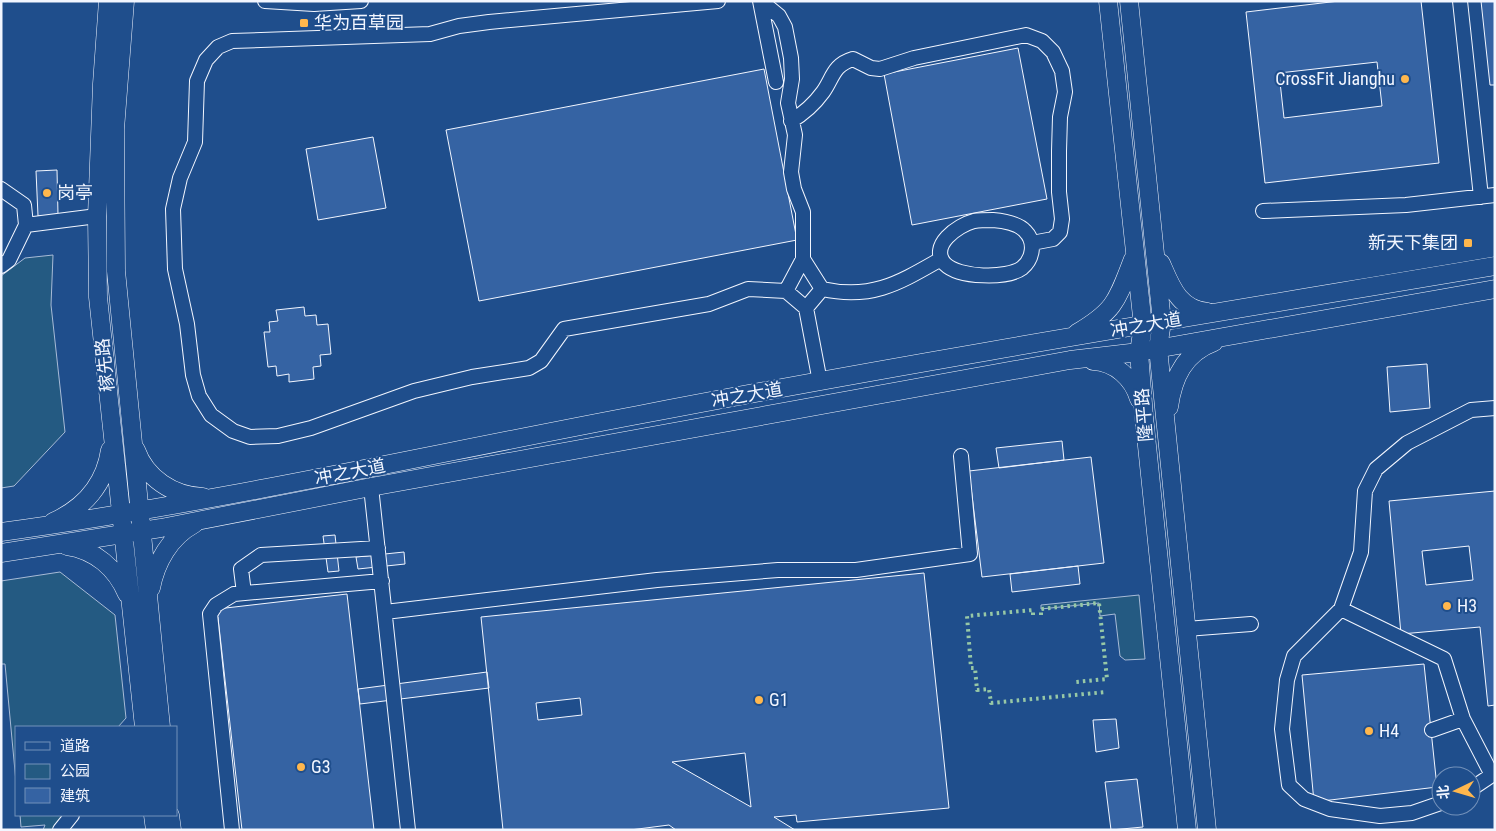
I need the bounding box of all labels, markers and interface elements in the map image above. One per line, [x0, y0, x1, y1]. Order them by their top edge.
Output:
place label: 华为百草园 [314, 12, 404, 33]
marker: 华为百草园 [298, 17, 310, 29]
place label: CrossFit Jianghu [1275, 68, 1395, 89]
marker: CrossFit Jianghu [1399, 73, 1411, 85]
place label: 岗亭 [57, 182, 93, 203]
marker: 岗亭 [41, 187, 53, 199]
place label: 新天下集团 [1368, 232, 1458, 253]
marker: 新天下集团 [1462, 237, 1474, 249]
street label: 冲之大道 [1109, 308, 1183, 341]
street label: 稼先路 [91, 337, 118, 393]
street label: 冲之大道 [710, 378, 784, 411]
street label: 隆平路 [1131, 387, 1156, 443]
street label: 冲之大道 [313, 454, 387, 489]
place label: H3 [1457, 595, 1477, 616]
marker: H3 [1441, 600, 1453, 612]
place label: G1 [769, 689, 789, 710]
marker: G1 [753, 694, 765, 706]
place label: H4 [1379, 720, 1399, 741]
marker: H4 [1363, 725, 1375, 737]
legend [15, 726, 178, 816]
text: 道路 [60, 737, 90, 755]
place label: G3 [311, 756, 331, 777]
marker: G3 [295, 761, 307, 773]
text: 公园 [60, 762, 90, 780]
north arrow [1431, 766, 1481, 816]
text: 北 [1434, 784, 1452, 800]
text: 建筑 [60, 787, 90, 805]

